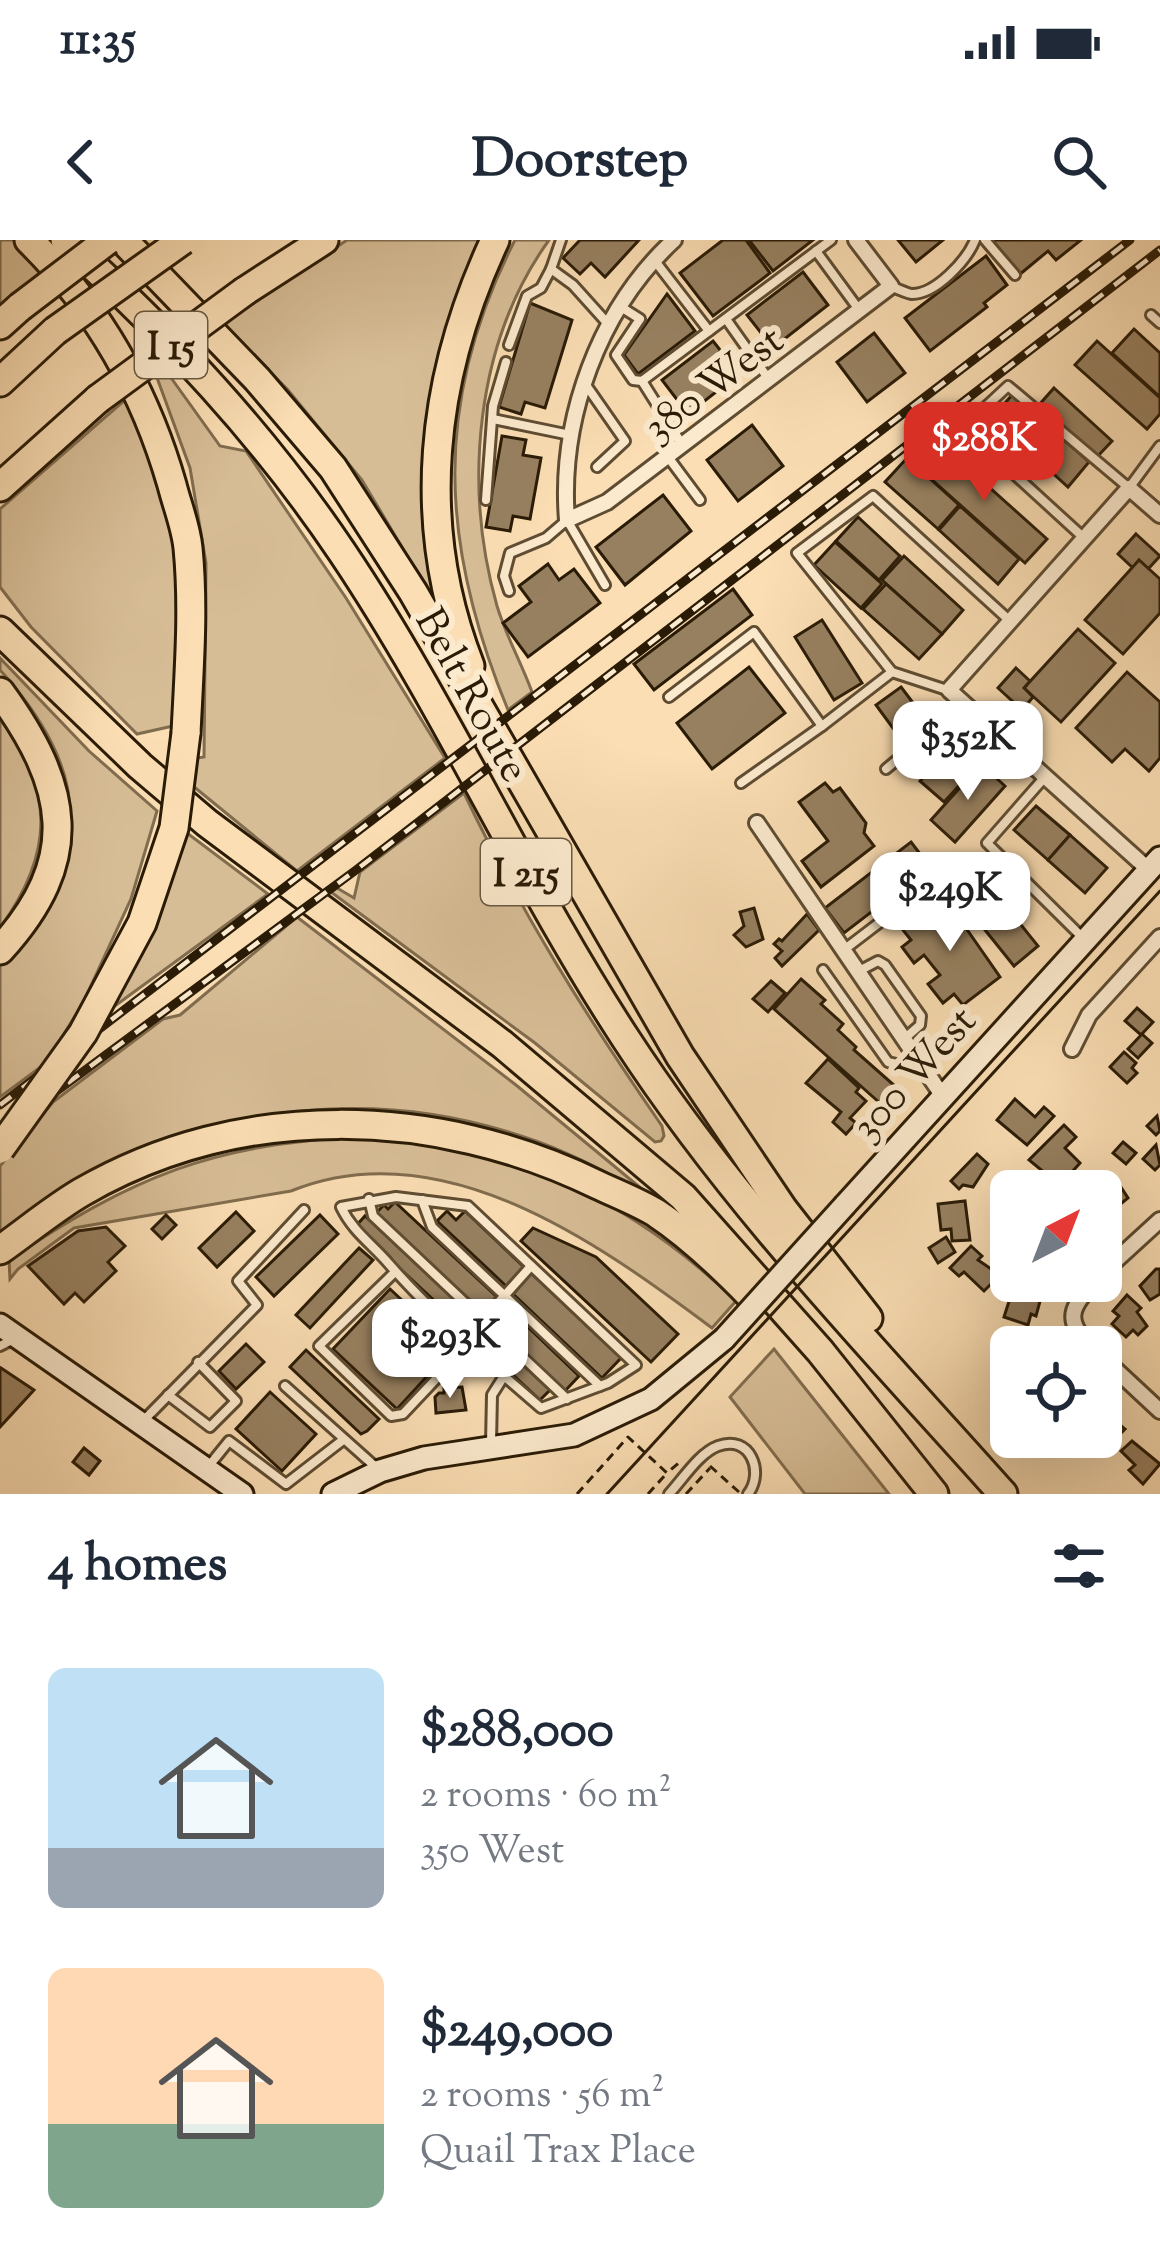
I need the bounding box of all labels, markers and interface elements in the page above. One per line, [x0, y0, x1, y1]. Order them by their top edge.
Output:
text: 11:35 [60, 10, 136, 75]
text: Doorstep [472, 123, 688, 201]
icon: back [48, 129, 114, 195]
icon: search [1046, 129, 1112, 195]
road number: I 15 [135, 312, 207, 378]
street label: 380 West [632, 313, 798, 459]
pin: $288K [900, 402, 1068, 504]
text: $288K [931, 413, 1037, 469]
street label: Belt Route [397, 599, 542, 794]
pin: $352K [884, 701, 1052, 803]
text: $352K [920, 712, 1016, 768]
road number: I 215 [481, 839, 571, 905]
pin: $249K [866, 852, 1034, 954]
text: $249K [897, 863, 1003, 919]
street label: 300 West [839, 995, 993, 1156]
north arrow [990, 1170, 1122, 1302]
map controls [990, 1170, 1122, 1458]
pin: $293K [366, 1299, 534, 1401]
text: $293K [399, 1310, 501, 1366]
button: locate [990, 1326, 1122, 1458]
text: 4 homes [48, 1530, 227, 1603]
icon: filters [1046, 1533, 1112, 1599]
text: $288,000 [420, 1696, 614, 1769]
icon: home [144, 1716, 288, 1860]
text: 2 rooms · 60 m² [420, 1769, 672, 1825]
text: 350 West [420, 1825, 564, 1881]
text: $249,000 [420, 1996, 613, 2069]
icon: home [144, 2016, 288, 2160]
text: 2 rooms · 56 m² [420, 2069, 664, 2125]
text: Quail Trax Place [420, 2125, 696, 2181]

